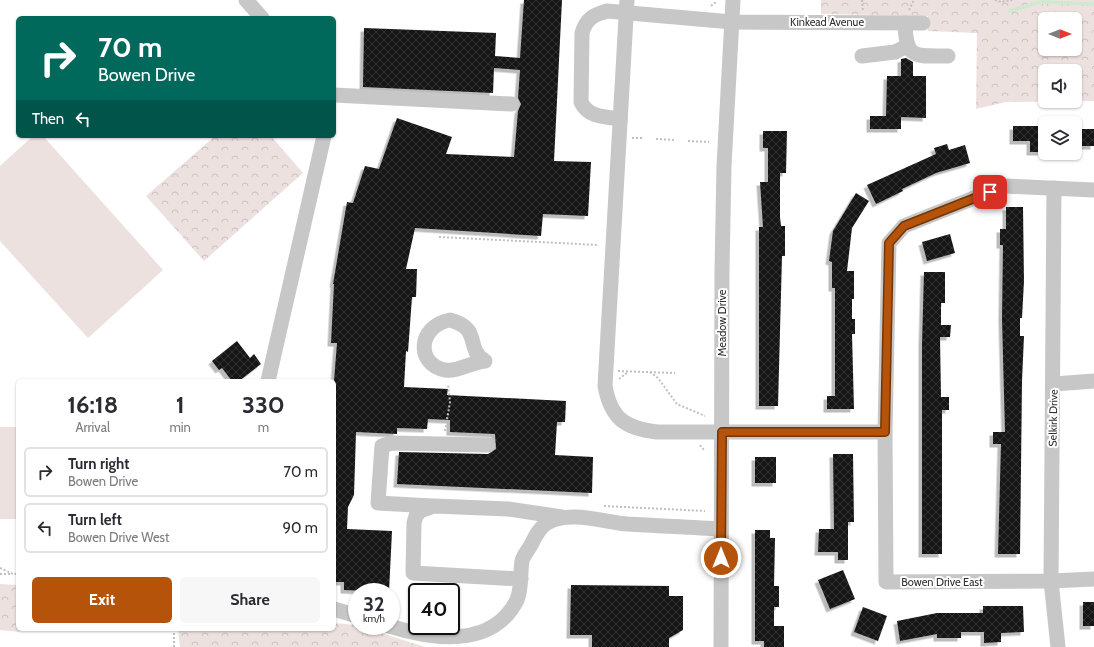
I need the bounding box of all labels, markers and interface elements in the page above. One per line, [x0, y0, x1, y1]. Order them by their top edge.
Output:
north arrow [1038, 12, 1082, 56]
map controls [1038, 12, 1082, 160]
street label: Kinkead Avenue [790, 15, 864, 29]
text: 70 m [98, 30, 162, 64]
icon: right [32, 32, 84, 84]
text: Bowen Drive [98, 64, 195, 86]
button: sound [1038, 64, 1082, 108]
icon: left [72, 108, 94, 130]
text: Then [32, 110, 64, 128]
button: layers [1038, 116, 1082, 160]
pin [973, 175, 1007, 209]
icon: arrive [979, 181, 1001, 203]
street label: Meadow Drive [715, 289, 729, 356]
street label: Selkirk Drive [1045, 389, 1061, 447]
text: 16:18 [67, 390, 118, 419]
text: 1 [176, 390, 185, 419]
text: 330 [242, 390, 285, 419]
text: Arrival [75, 419, 110, 435]
text: min [169, 419, 191, 435]
text: m [258, 419, 269, 435]
text: Turn right [68, 455, 129, 473]
icon: right [34, 461, 56, 483]
text: 70 m [284, 463, 318, 481]
text: Bowen Drive [68, 473, 138, 489]
text: Turn left [68, 511, 122, 529]
icon: left [34, 517, 56, 539]
text: 90 m [282, 519, 318, 537]
text: Bowen Drive West [68, 529, 169, 545]
position arrow [700, 537, 742, 579]
street label: Bowen Drive East [901, 575, 983, 589]
button: Exit [32, 577, 172, 623]
button: Share [180, 577, 320, 623]
speed limit sign: 40 [408, 583, 460, 635]
text: 32 [363, 592, 385, 616]
text: km/h [363, 612, 385, 625]

